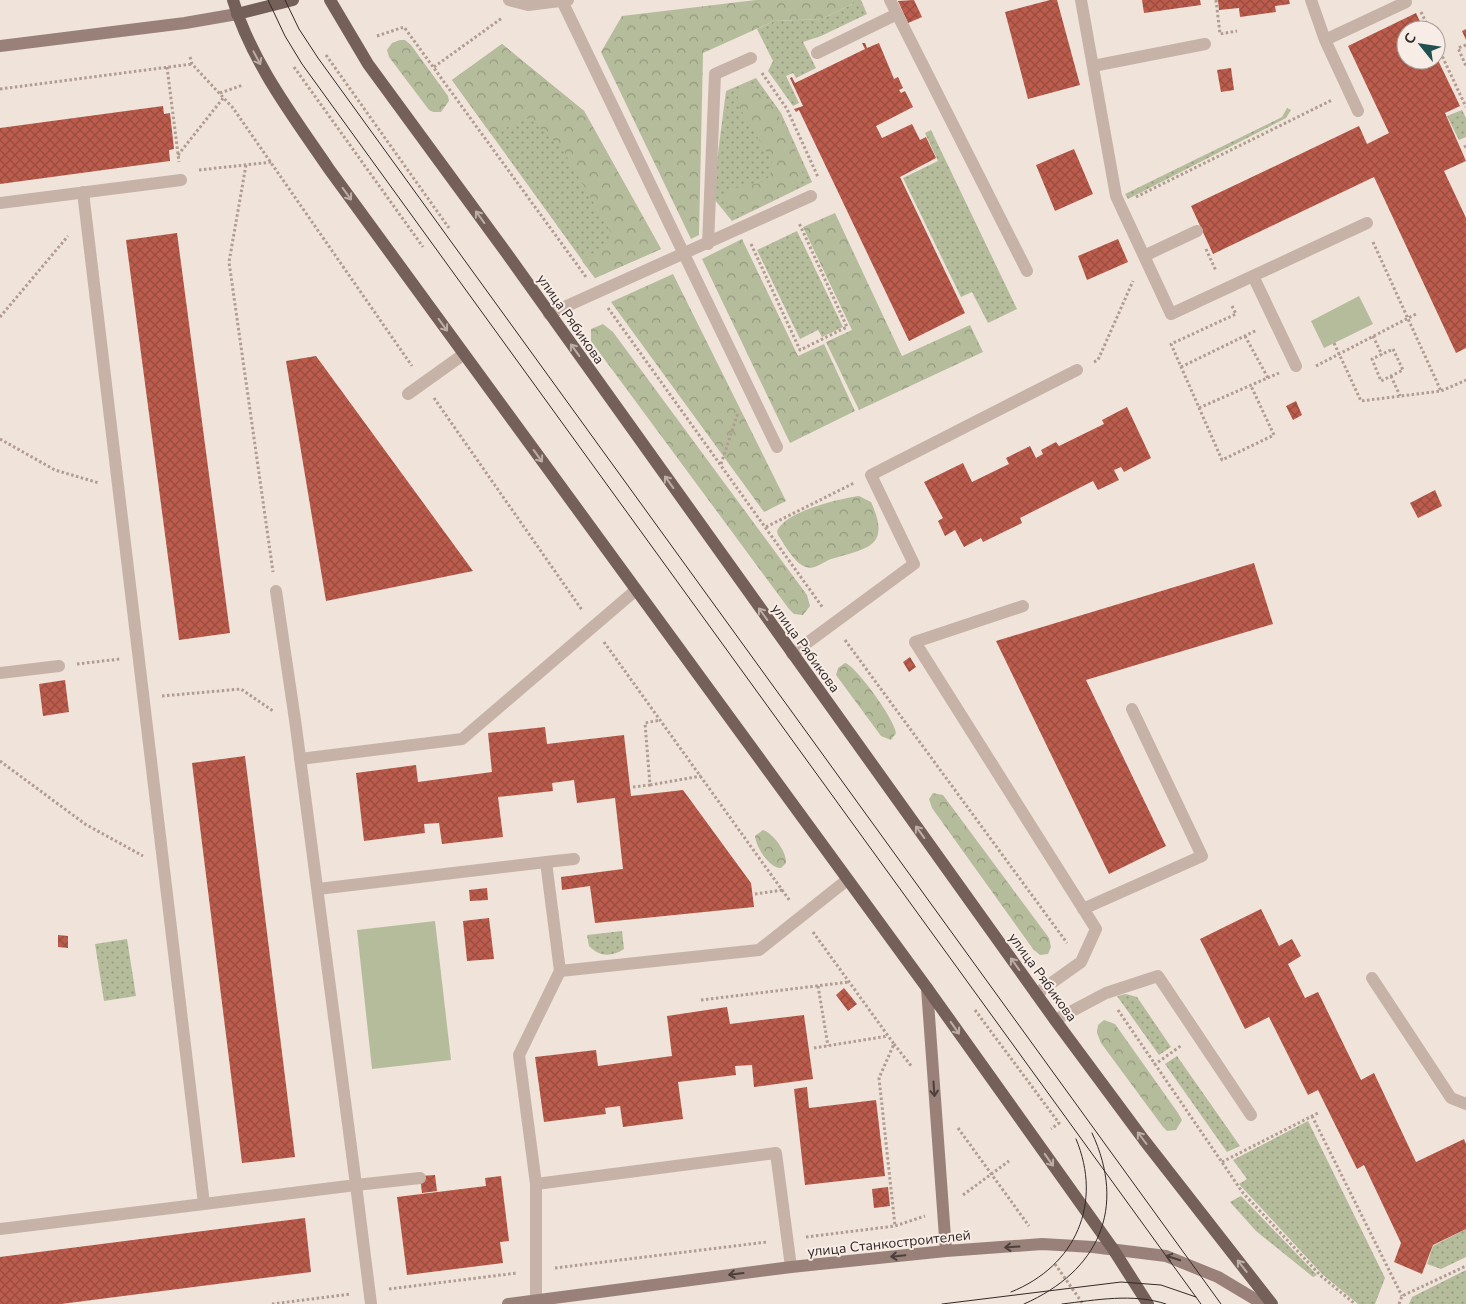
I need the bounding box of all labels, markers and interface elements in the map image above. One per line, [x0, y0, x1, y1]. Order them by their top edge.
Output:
north arrow [1396, 20, 1446, 70]
text: С [1400, 29, 1421, 48]
one-way arrow [253, 50, 262, 65]
one-way arrow [342, 187, 352, 201]
one-way arrow [475, 210, 485, 224]
street label: улица Рябикова [533, 271, 609, 368]
one-way arrow [437, 318, 448, 331]
one-way arrow [569, 344, 580, 357]
one-way arrow [533, 449, 544, 462]
one-way arrow [664, 475, 674, 489]
street label: улица Рябикова [767, 600, 844, 697]
one-way arrow [758, 608, 769, 621]
one-way arrow [915, 825, 925, 839]
street label: улица Рябикова [1004, 929, 1081, 1026]
one-way arrow [1010, 957, 1020, 971]
one-way arrow [950, 1020, 960, 1034]
one-way arrow [929, 1081, 939, 1097]
one-way arrow [1137, 1132, 1148, 1145]
one-way arrow [1044, 1153, 1054, 1167]
street label: улица Станкостроителей [806, 1225, 972, 1262]
one-way arrow [1004, 1242, 1020, 1251]
one-way arrow [890, 1251, 906, 1261]
one-way arrow [1166, 1253, 1182, 1263]
one-way arrow [1237, 1260, 1248, 1273]
one-way arrow [728, 1269, 744, 1279]

